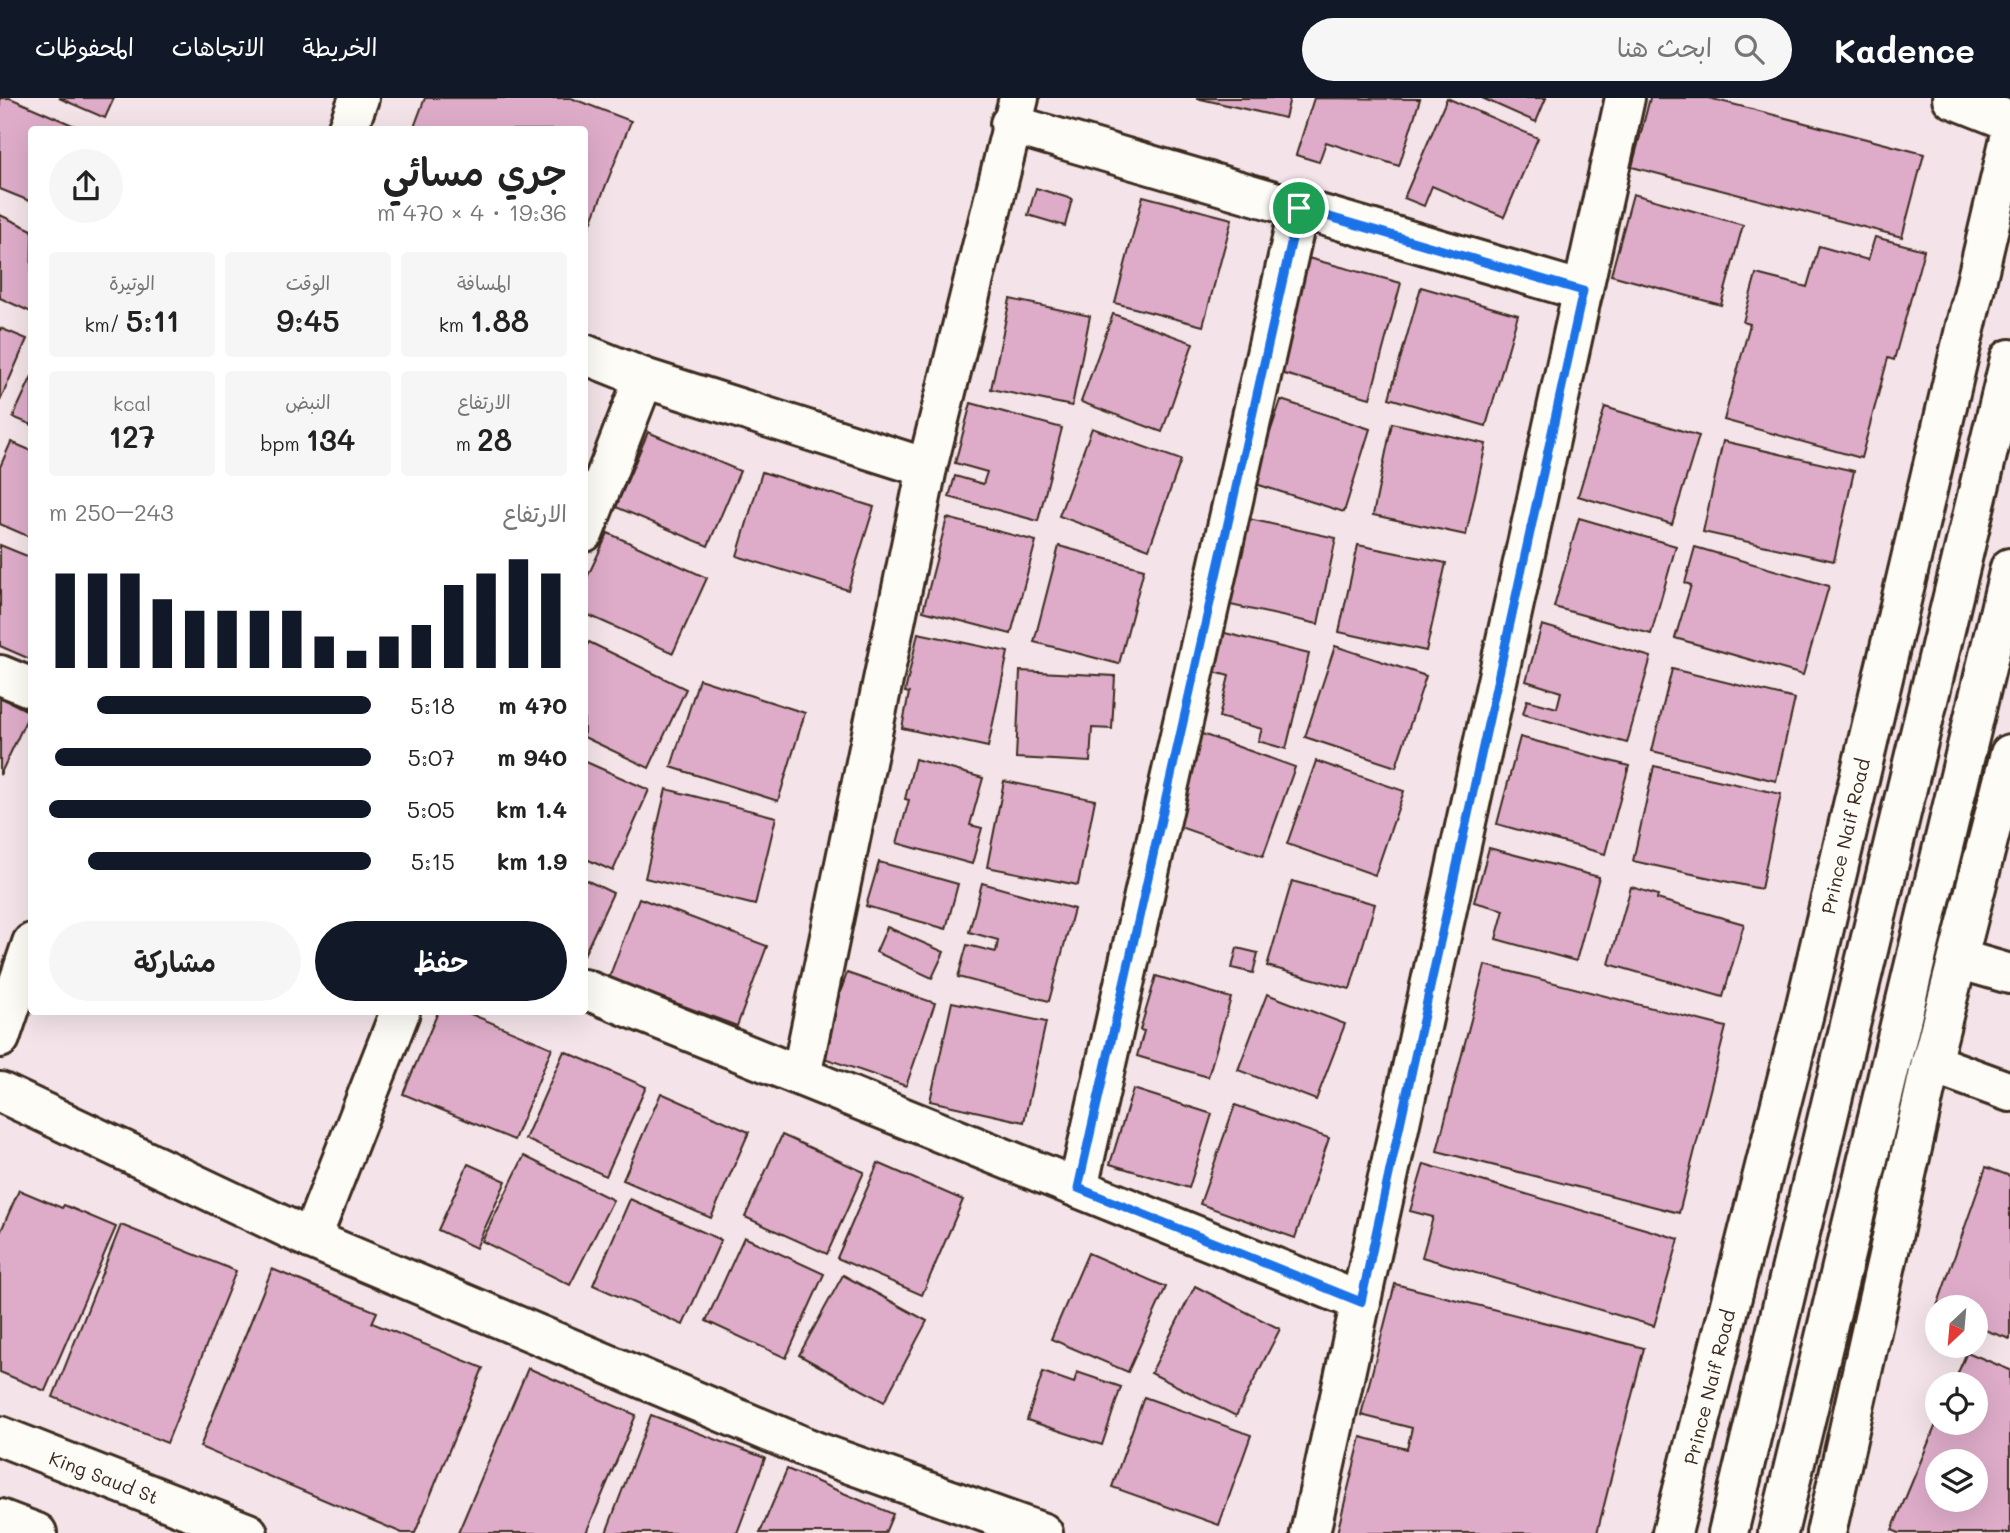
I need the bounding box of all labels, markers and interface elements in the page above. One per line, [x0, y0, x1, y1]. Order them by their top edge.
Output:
search box [1302, 18, 1792, 81]
text: Kadence [1834, 28, 1975, 71]
text: ابحث هنا [1617, 30, 1712, 64]
icon: search [1730, 30, 1768, 68]
text: المحفوظات [35, 31, 134, 62]
text: الاتجاهات [172, 31, 265, 62]
text: الخريطة [303, 31, 377, 62]
text: جري مسائي [383, 146, 567, 196]
button: share [49, 149, 123, 223]
pin [1269, 178, 1329, 238]
icon: arrive [1280, 189, 1318, 227]
text: 19:36 · 4 × 470 m [377, 197, 567, 227]
text: الوتيرة [109, 270, 155, 295]
text: الوقت [286, 270, 330, 295]
text: المسافة [457, 270, 511, 295]
text: 5:11 [126, 300, 179, 340]
text: 9:45 [276, 300, 340, 340]
text: 1.88 [470, 300, 529, 340]
text: /km [85, 312, 126, 337]
text: km [439, 312, 470, 337]
text: النبض [285, 389, 331, 414]
text: الارتفاع [457, 389, 511, 414]
text: kcal [113, 391, 151, 416]
text: 127 [109, 416, 155, 456]
text: 134 [306, 419, 355, 459]
text: 28 [477, 419, 512, 459]
text: bpm [261, 431, 306, 456]
text: m [456, 431, 477, 456]
text: 243–250 m [49, 497, 174, 527]
text: الارتفاع [503, 498, 567, 528]
text: 5:18 [410, 690, 455, 720]
text: 470 m [498, 690, 567, 720]
text: 5:07 [407, 742, 455, 772]
text: 940 m [497, 742, 567, 772]
street label: Prince Naif Road [1815, 756, 1875, 916]
text: 5:05 [407, 794, 455, 824]
text: 1.4 km [496, 794, 567, 824]
text: 5:15 [411, 846, 455, 876]
text: 1.9 km [497, 846, 567, 876]
button: مشاركة [49, 921, 301, 1001]
button: حفظ [315, 921, 567, 1001]
north arrow [1925, 1295, 1988, 1358]
map controls [1925, 1295, 1988, 1512]
street label: Prince Naif Road [1678, 1307, 1740, 1467]
button: locate [1925, 1372, 1988, 1435]
street label: King Saud St [46, 1445, 162, 1509]
button: layers [1925, 1449, 1988, 1512]

